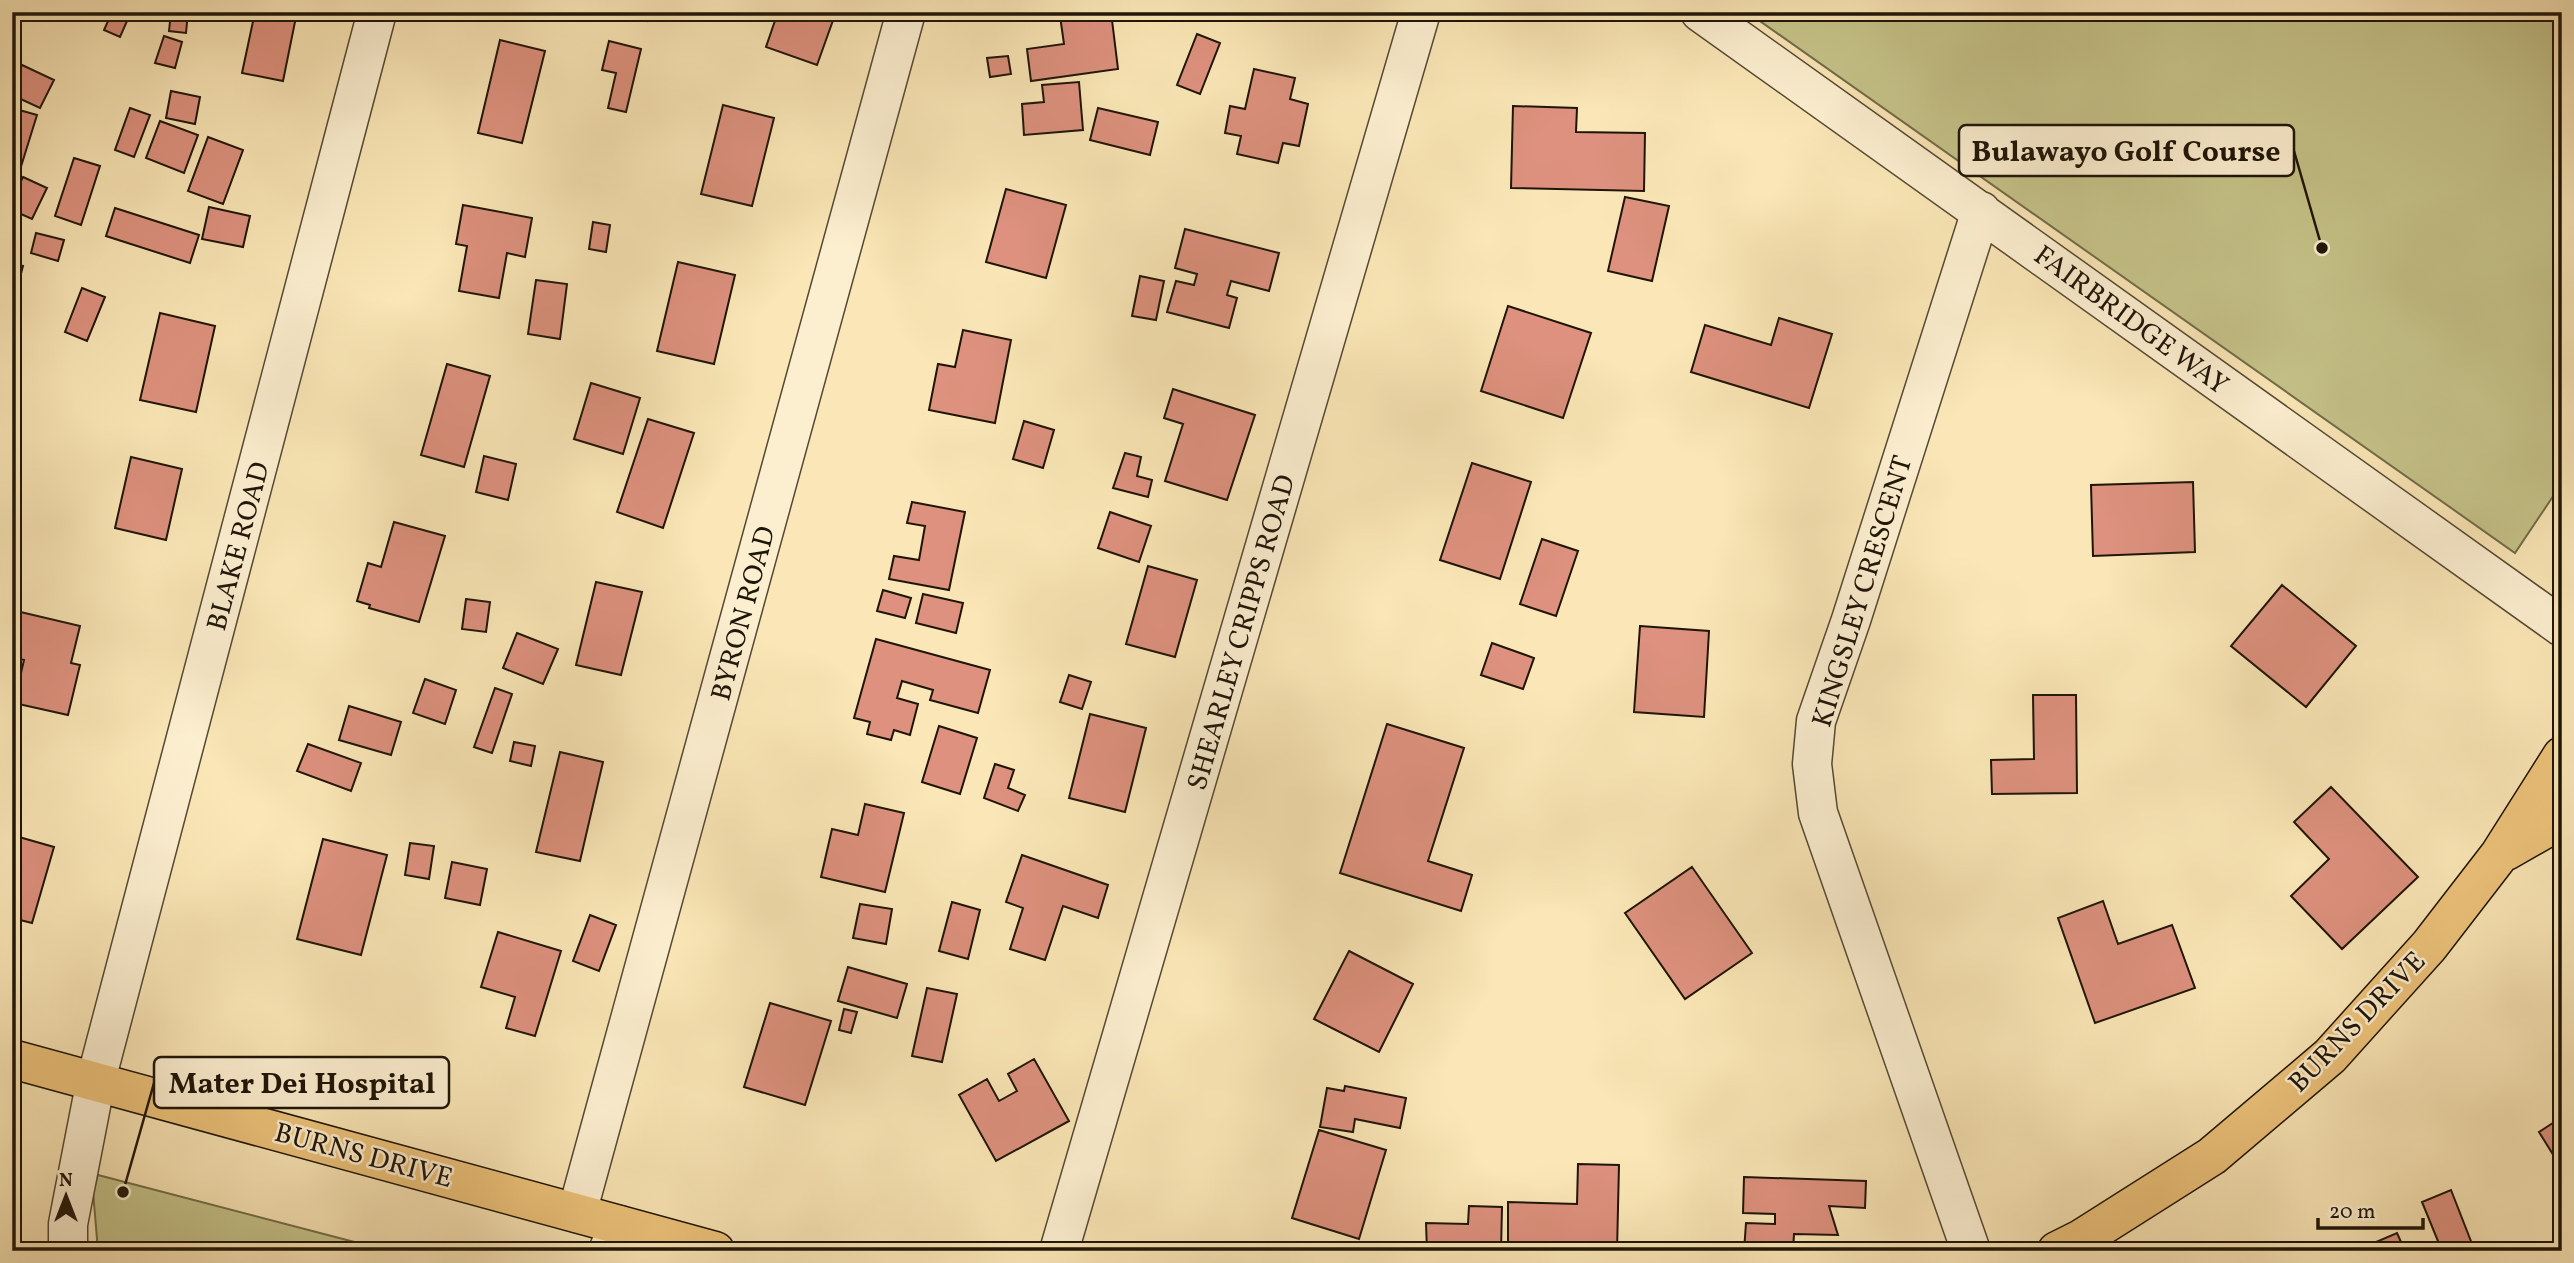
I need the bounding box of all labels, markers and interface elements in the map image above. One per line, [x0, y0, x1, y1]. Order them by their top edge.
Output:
callout: Bulawayo Golf Course [1959, 125, 2294, 176]
text: Bulawayo Golf Course [1971, 132, 2281, 174]
street label: FAIRBRIDGE WAY [2025, 237, 2236, 405]
street label: KINGSLEY CRESCENT [1804, 451, 1923, 732]
street label: BLAKE ROAD [198, 458, 281, 635]
street label: SHEARLEY CRIPPS ROAD [1179, 470, 1306, 795]
street label: BYRON ROAD [702, 522, 786, 705]
street label: BURNS DRIVE [2280, 943, 2435, 1102]
callout: Mater Dei Hospital [154, 1057, 449, 1108]
text: Mater Dei Hospital [169, 1064, 435, 1106]
street label: BURNS DRIVE [270, 1114, 457, 1199]
north arrow [32, 1162, 102, 1232]
text: N [59, 1168, 73, 1194]
scale bar [2318, 1186, 2424, 1230]
text: 20 m [2329, 1198, 2375, 1227]

